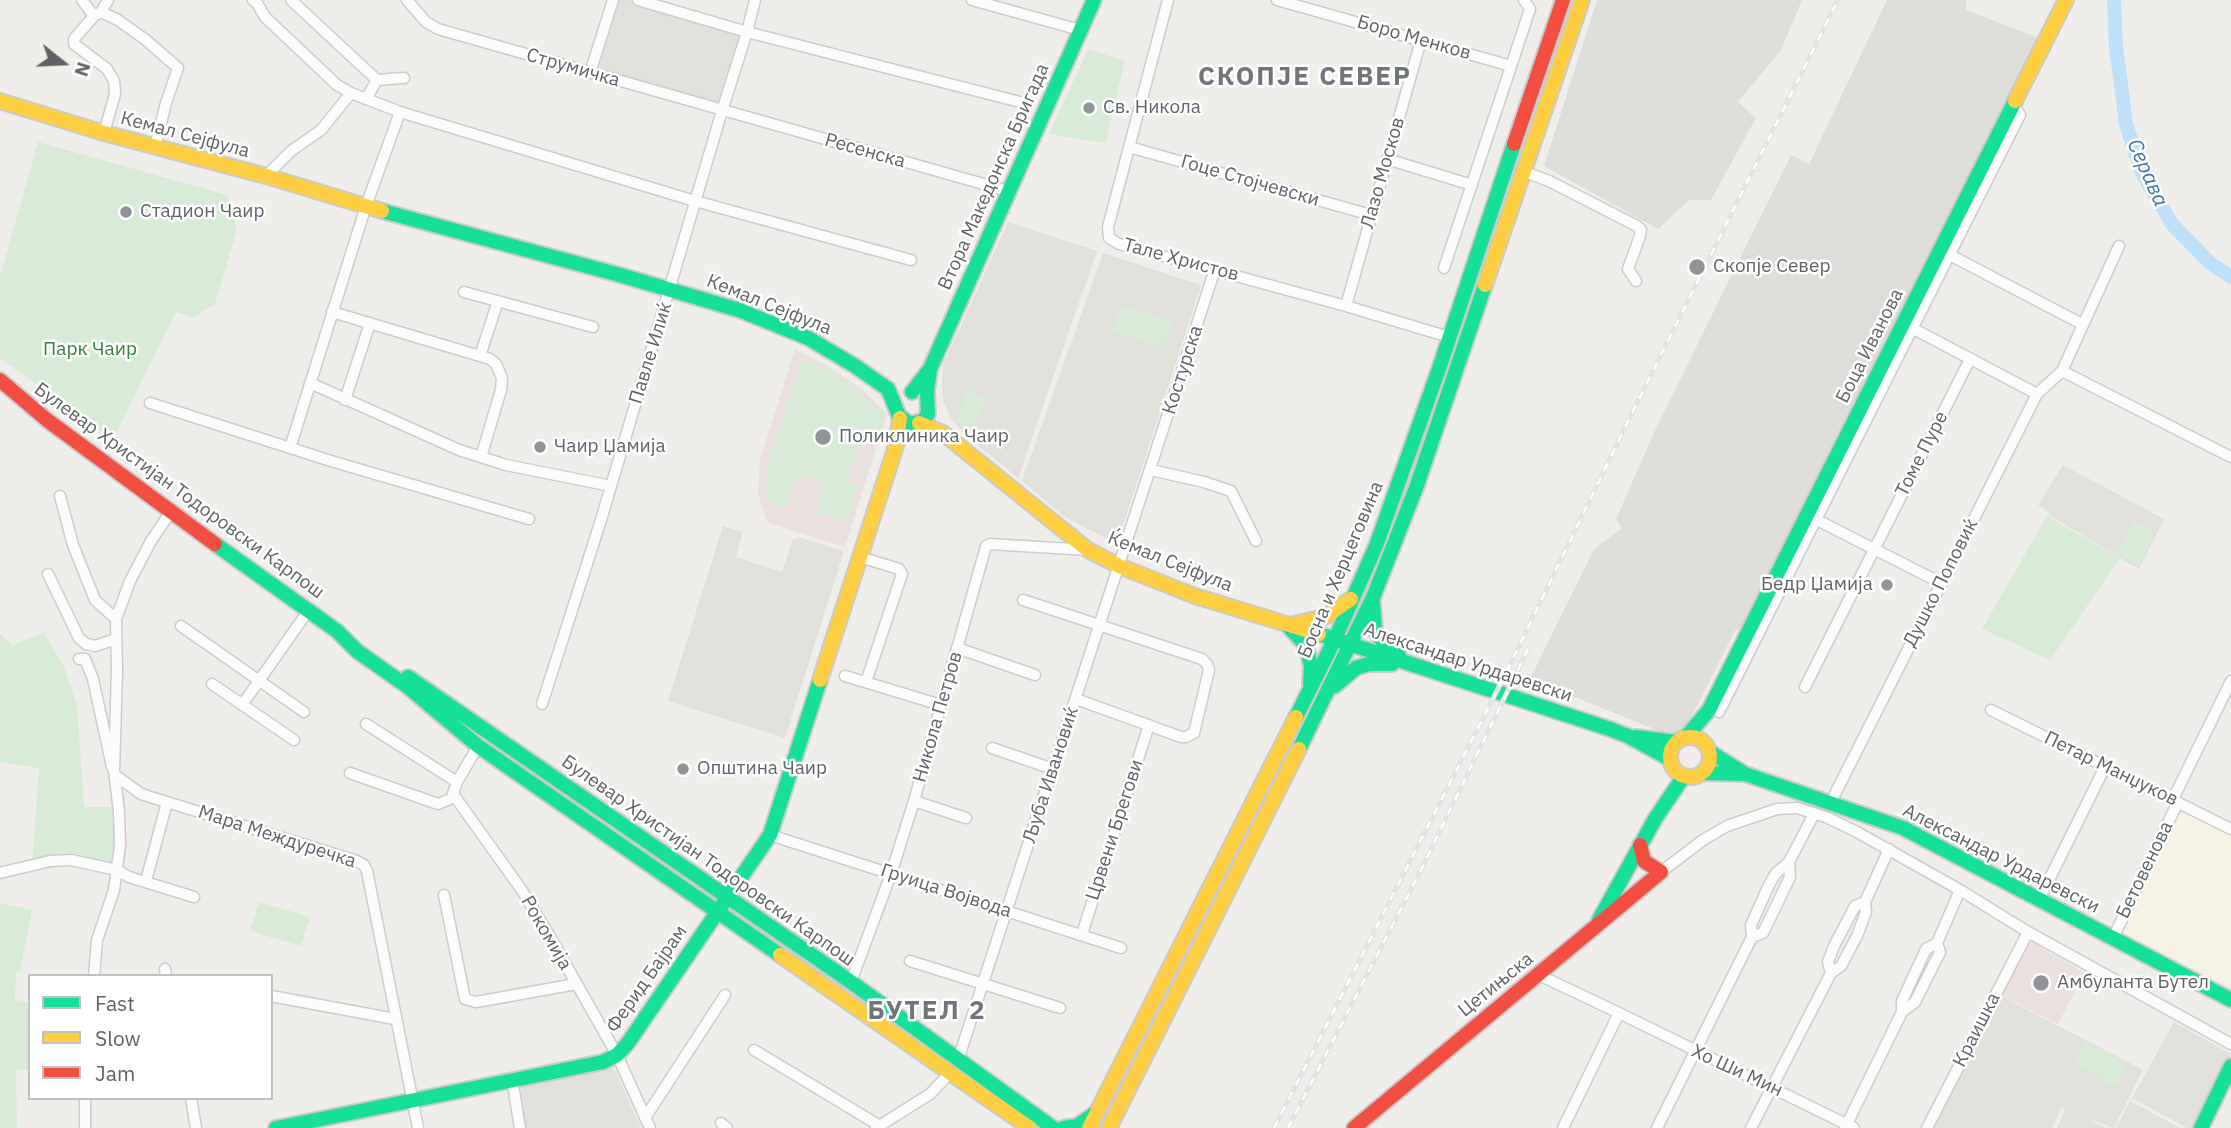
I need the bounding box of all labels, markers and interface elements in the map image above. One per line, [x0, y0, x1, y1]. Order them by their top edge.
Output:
street label: Боро Менков [1354, 11, 1474, 65]
north arrow [28, 28, 98, 98]
street label: Струмичка [524, 44, 622, 92]
text: N [69, 59, 97, 80]
street label: Втора Македонска Бригада [934, 60, 1054, 294]
district label: СКОПЈЕ СЕВЕР [1199, 61, 1411, 93]
place label: Св. Никола [1103, 97, 1201, 119]
marker: Св. Никола [1081, 100, 1097, 116]
street label: Кемал Сејфула [118, 107, 252, 163]
street label: Лазо Москов [1356, 115, 1410, 231]
street label: Ресенска [822, 129, 908, 173]
water label: Серава [2121, 135, 2173, 211]
street label: Гоце Стојчевски [1178, 150, 1322, 212]
place label: Стадион Чаир [140, 201, 265, 223]
marker: Стадион Чаир [118, 204, 134, 220]
street label: Тале Христов [1121, 234, 1241, 286]
place label: Скопје Север [1713, 256, 1830, 278]
marker: Скопје Север [1687, 257, 1707, 277]
street label: Кемал Сејфула [703, 270, 835, 340]
street label: Боца Иванова [1831, 285, 1909, 407]
street label: Павле Илиќ [625, 299, 677, 407]
street label: Костурска [1158, 323, 1208, 417]
park label: Парк Чаир [43, 339, 137, 361]
street label: Булевар Христијан Тодоровски Карпош [29, 378, 329, 604]
street label: Томе Пуре [1891, 408, 1953, 500]
place label: Поликлиника Чаир [839, 426, 1009, 448]
marker: Поликлиника Чаир [813, 427, 833, 447]
place label: Чаир Џамија [554, 436, 666, 458]
marker: Чаир Џамија [532, 439, 548, 455]
street label: Босна и Херцеговина [1293, 478, 1389, 662]
street label: Душко Поповиќ [1899, 515, 1983, 651]
street label: Ќемал Сејфула [1104, 527, 1236, 597]
place label: Бедр Џамија [1761, 574, 1873, 596]
marker: Бедр Џамија [1879, 577, 1895, 593]
street label: Александар Урдаревски [1361, 618, 1575, 708]
street label: Никола Петров [908, 649, 968, 785]
street label: Љуба Ивановиќ [1018, 704, 1084, 846]
street label: Петар Манџуков [2040, 727, 2182, 811]
street label: Булевар Христијан Тодоровски Карпош [557, 750, 859, 972]
street label: Црвени Брегови [1082, 757, 1148, 903]
place label: Општина Чаир [697, 758, 827, 780]
marker: Општина Чаир [675, 761, 691, 777]
street label: Александар Урдаревски [1899, 799, 2103, 919]
street label: Мара Междуречка [195, 801, 359, 873]
street label: Бетовенова [2112, 818, 2178, 922]
street label: Груица Војвода [878, 859, 1014, 923]
street label: Рокомија [516, 892, 576, 974]
street label: Ферид Бајрам [602, 921, 692, 1037]
street label: Цетињска [1454, 948, 1538, 1022]
place label: Амбуланта Бутел [2057, 972, 2209, 994]
marker: Амбуланта Бутел [2031, 973, 2051, 993]
legend [28, 974, 273, 1100]
text: Fast [95, 989, 135, 1017]
street label: Краишка [1949, 989, 2005, 1071]
district label: БУТЕЛ 2 [868, 995, 986, 1027]
text: Slow [95, 1024, 141, 1052]
street label: Хо Ши Мин [1688, 1040, 1786, 1102]
text: Jam [95, 1059, 135, 1087]

